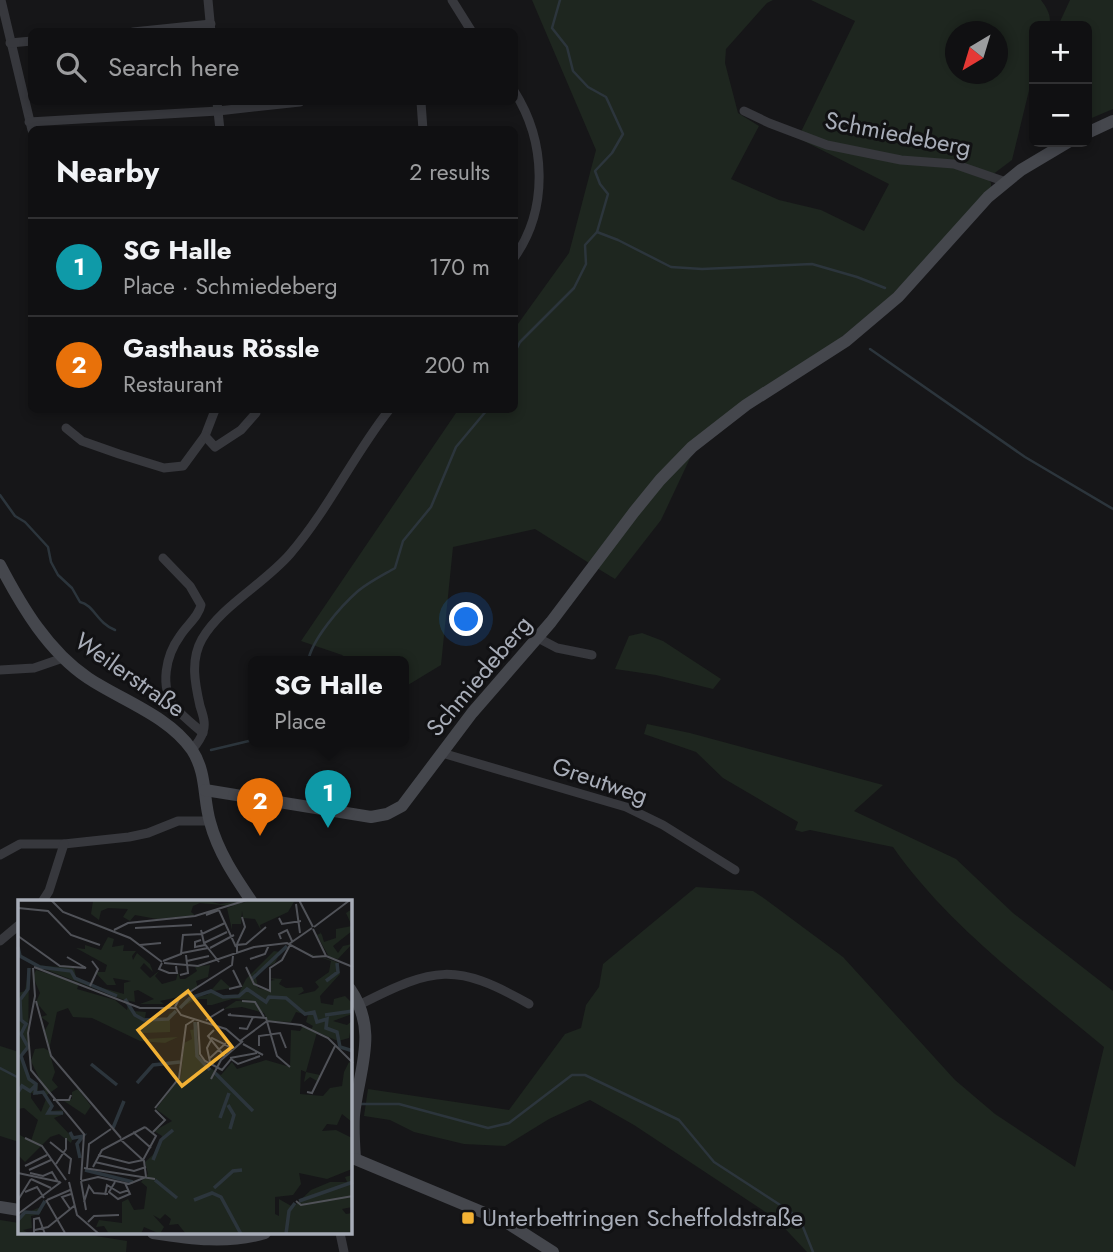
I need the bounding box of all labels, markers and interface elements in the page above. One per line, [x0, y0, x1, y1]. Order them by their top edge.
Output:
north arrow [945, 21, 1008, 84]
map controls [1029, 21, 1092, 147]
button: + [1029, 21, 1092, 84]
search box [28, 28, 518, 105]
icon: search [52, 48, 90, 86]
text: Search here [108, 48, 240, 86]
button: − [1029, 84, 1092, 147]
street label: Schmiedeberg [822, 102, 974, 165]
text: Nearby [56, 150, 159, 193]
text: 2 results [409, 155, 490, 189]
text: SG Halle [123, 231, 232, 269]
text: 1 [73, 250, 85, 284]
text: 170 m [429, 250, 490, 284]
text: Place · Schmiedeberg [123, 269, 338, 303]
text: Gasthaus Rössle [123, 329, 320, 367]
text: 2 [71, 348, 87, 382]
text: 200 m [424, 348, 490, 382]
text: Restaurant [123, 367, 222, 401]
your location [449, 602, 483, 636]
street label: Schmiedeberg [418, 608, 540, 744]
street label: Weilerstraße [68, 624, 193, 726]
popup [248, 656, 409, 747]
text: SG Halle [274, 666, 383, 704]
text: Place [274, 704, 326, 738]
street label: Greutweg [548, 748, 653, 813]
pin: 1 [305, 770, 351, 828]
pin: 2 [237, 778, 283, 836]
inset map [18, 900, 352, 1234]
place label: Unterbettringen Scheffoldstraße [482, 1200, 803, 1235]
marker: Unterbettringen Scheffoldstraße [460, 1210, 476, 1226]

